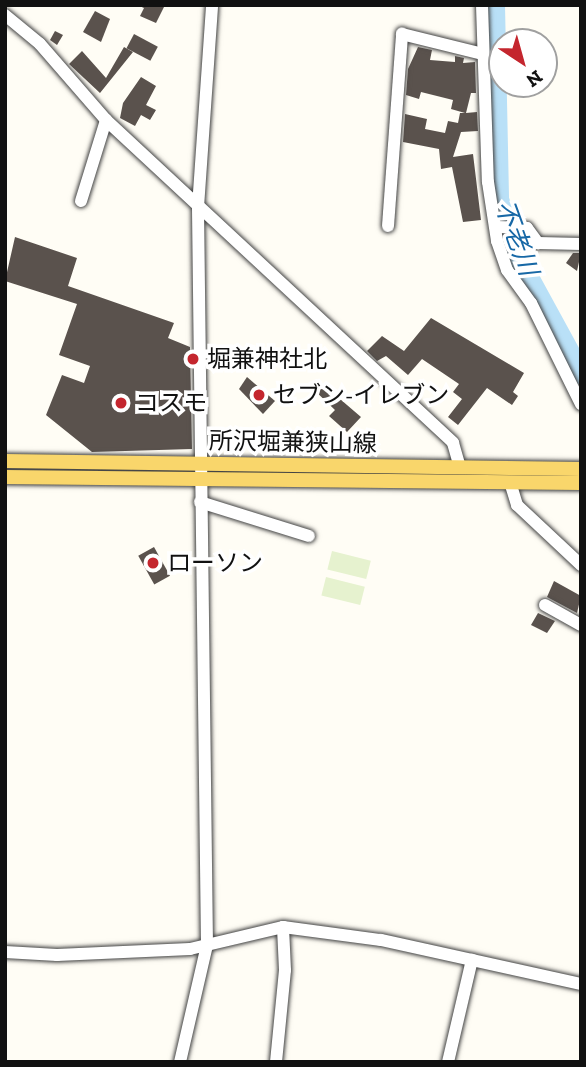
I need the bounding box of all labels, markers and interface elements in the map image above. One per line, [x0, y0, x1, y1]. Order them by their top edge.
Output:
north arrow [488, 28, 558, 98]
text: N [522, 65, 547, 92]
water label: 不老川 [488, 196, 544, 280]
place label: 堀兼神社北 [207, 345, 327, 373]
marker: 堀兼神社北 [185, 351, 201, 367]
place label: セブン-イレブン [273, 381, 449, 409]
marker: セブン-イレブン [251, 387, 267, 403]
place label: コスモ [135, 389, 207, 417]
marker: コスモ [113, 395, 129, 411]
street label: 所沢堀兼狭山線 [209, 426, 377, 458]
place label: ローソン [167, 549, 263, 577]
marker: ローソン [145, 555, 161, 571]

